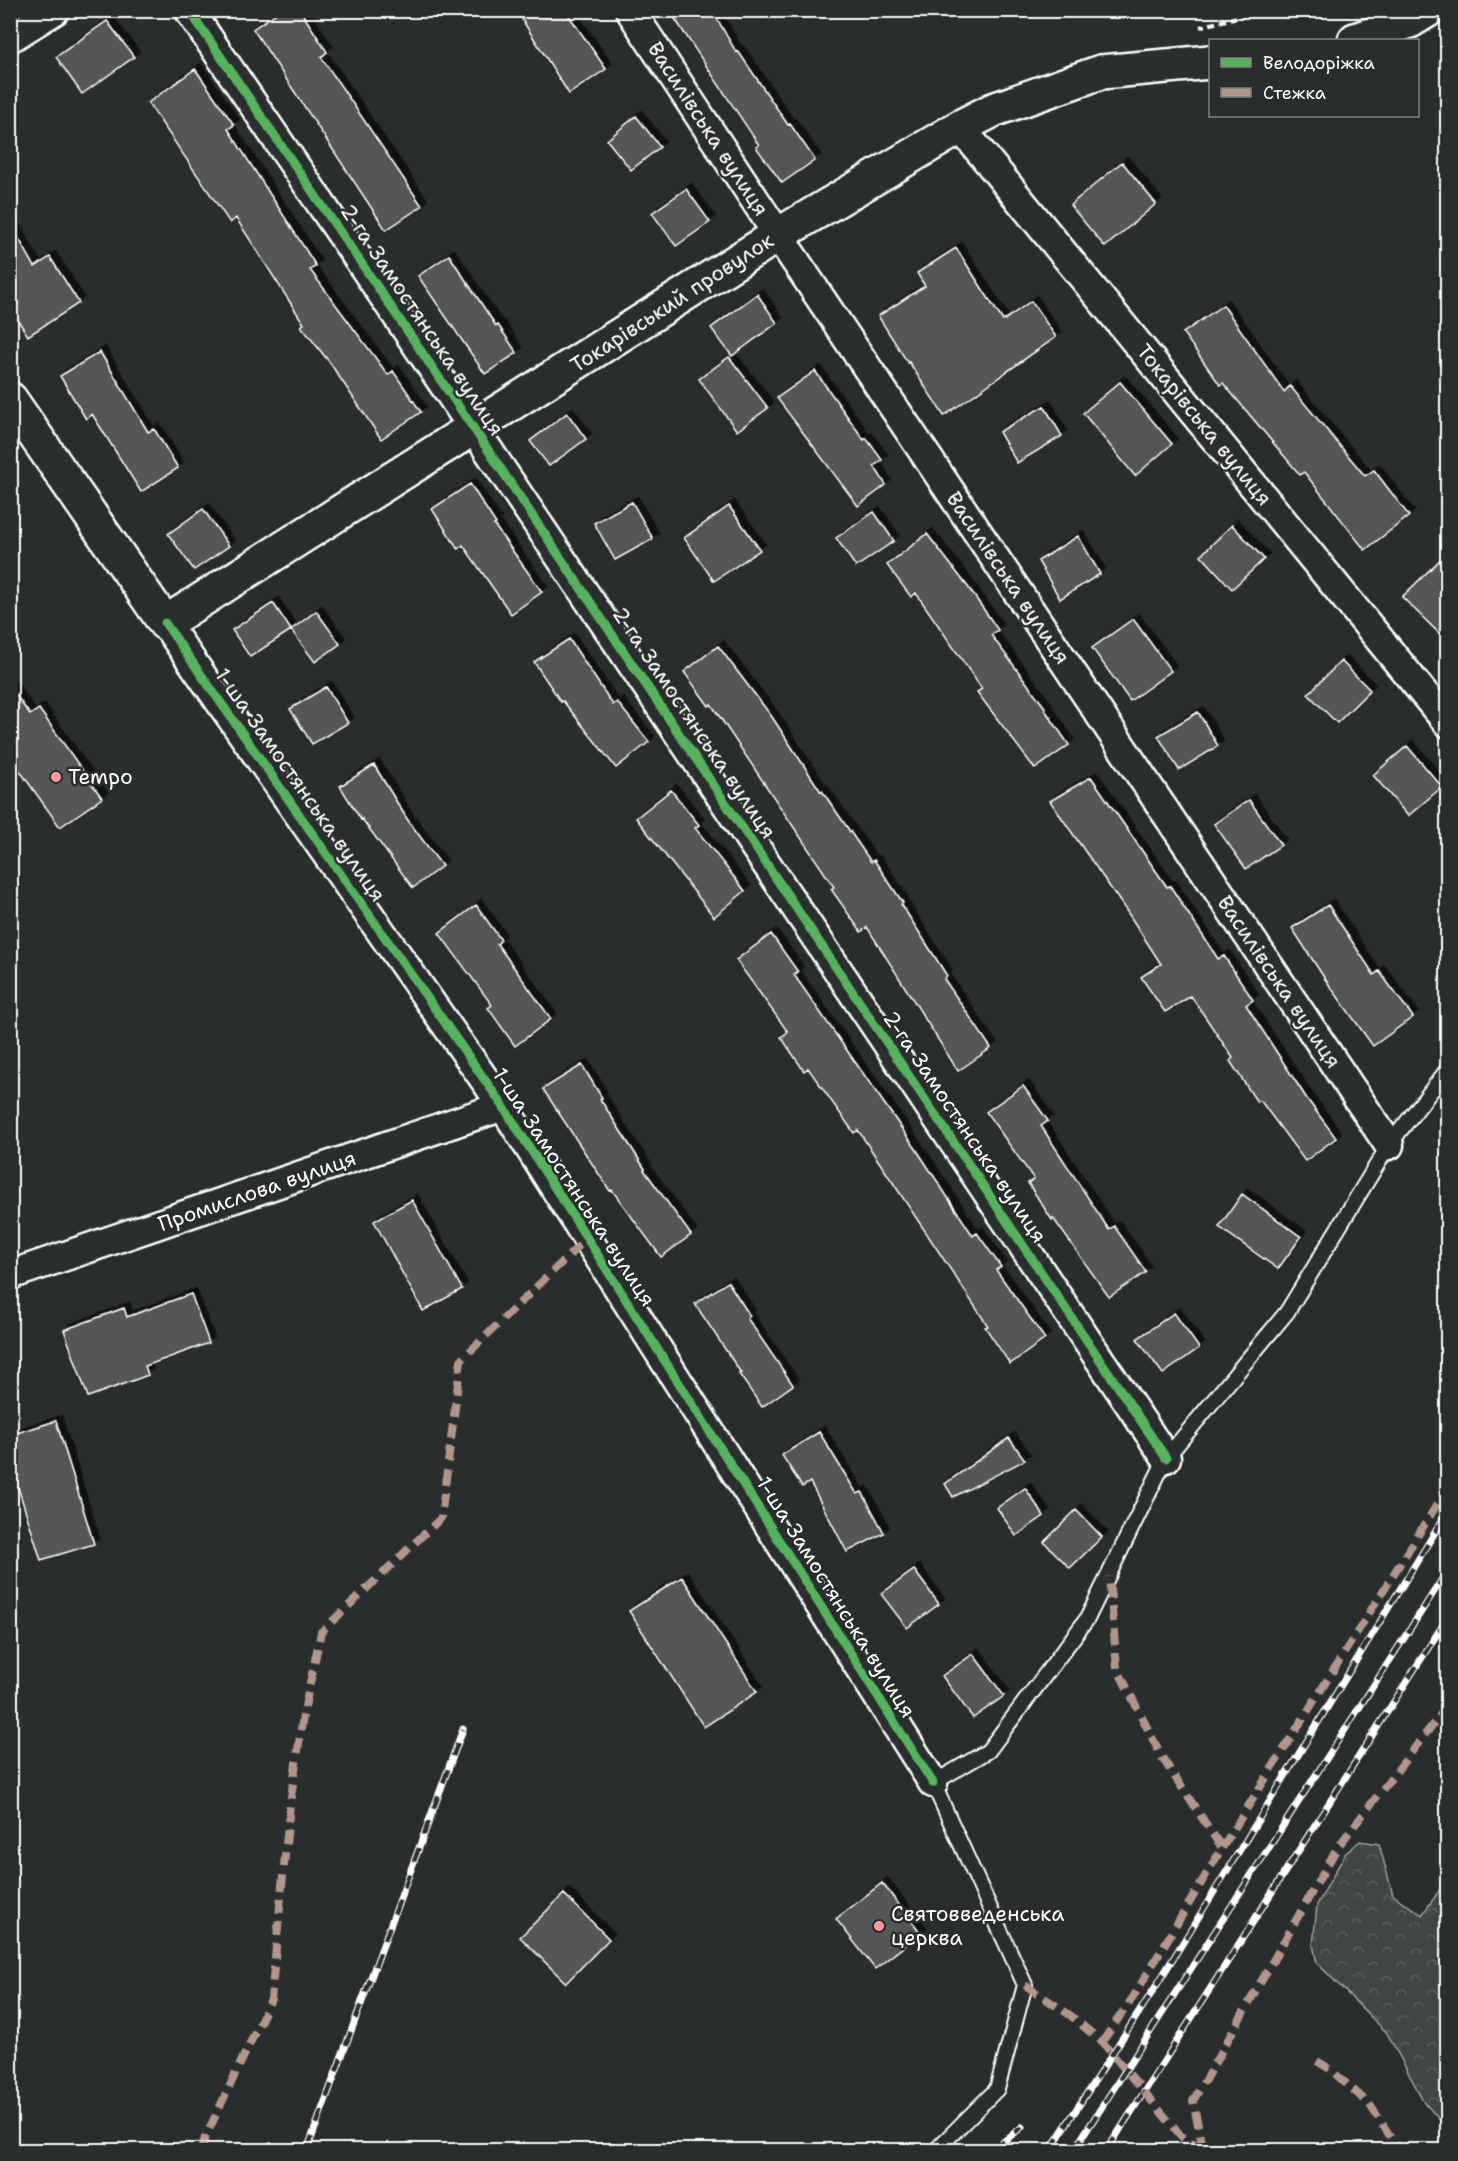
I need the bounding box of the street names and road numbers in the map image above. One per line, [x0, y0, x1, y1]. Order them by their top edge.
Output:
street label: Василівська вулиця [641, 36, 775, 222]
street label: 2-га Замостянська вулиця [334, 199, 510, 441]
street label: Токарівський провулок [565, 227, 779, 379]
street label: Токарівська вулиця [1130, 338, 1278, 512]
street label: Василівська вулиця [940, 486, 1076, 670]
street label: 2-га Замостянська вулиця [606, 602, 782, 844]
street label: 1-ша Замостянська вулиця [208, 663, 392, 907]
street label: Василівська вулиця [1211, 890, 1347, 1074]
street label: 2-га Замостянська вулиця [877, 1006, 1053, 1248]
street label: 1-ша Замостянська вулиця [486, 1062, 662, 1312]
street label: Промислова вулиця [154, 1144, 360, 1238]
street label: 1-ша Замостянська вулиця [750, 1471, 922, 1723]

